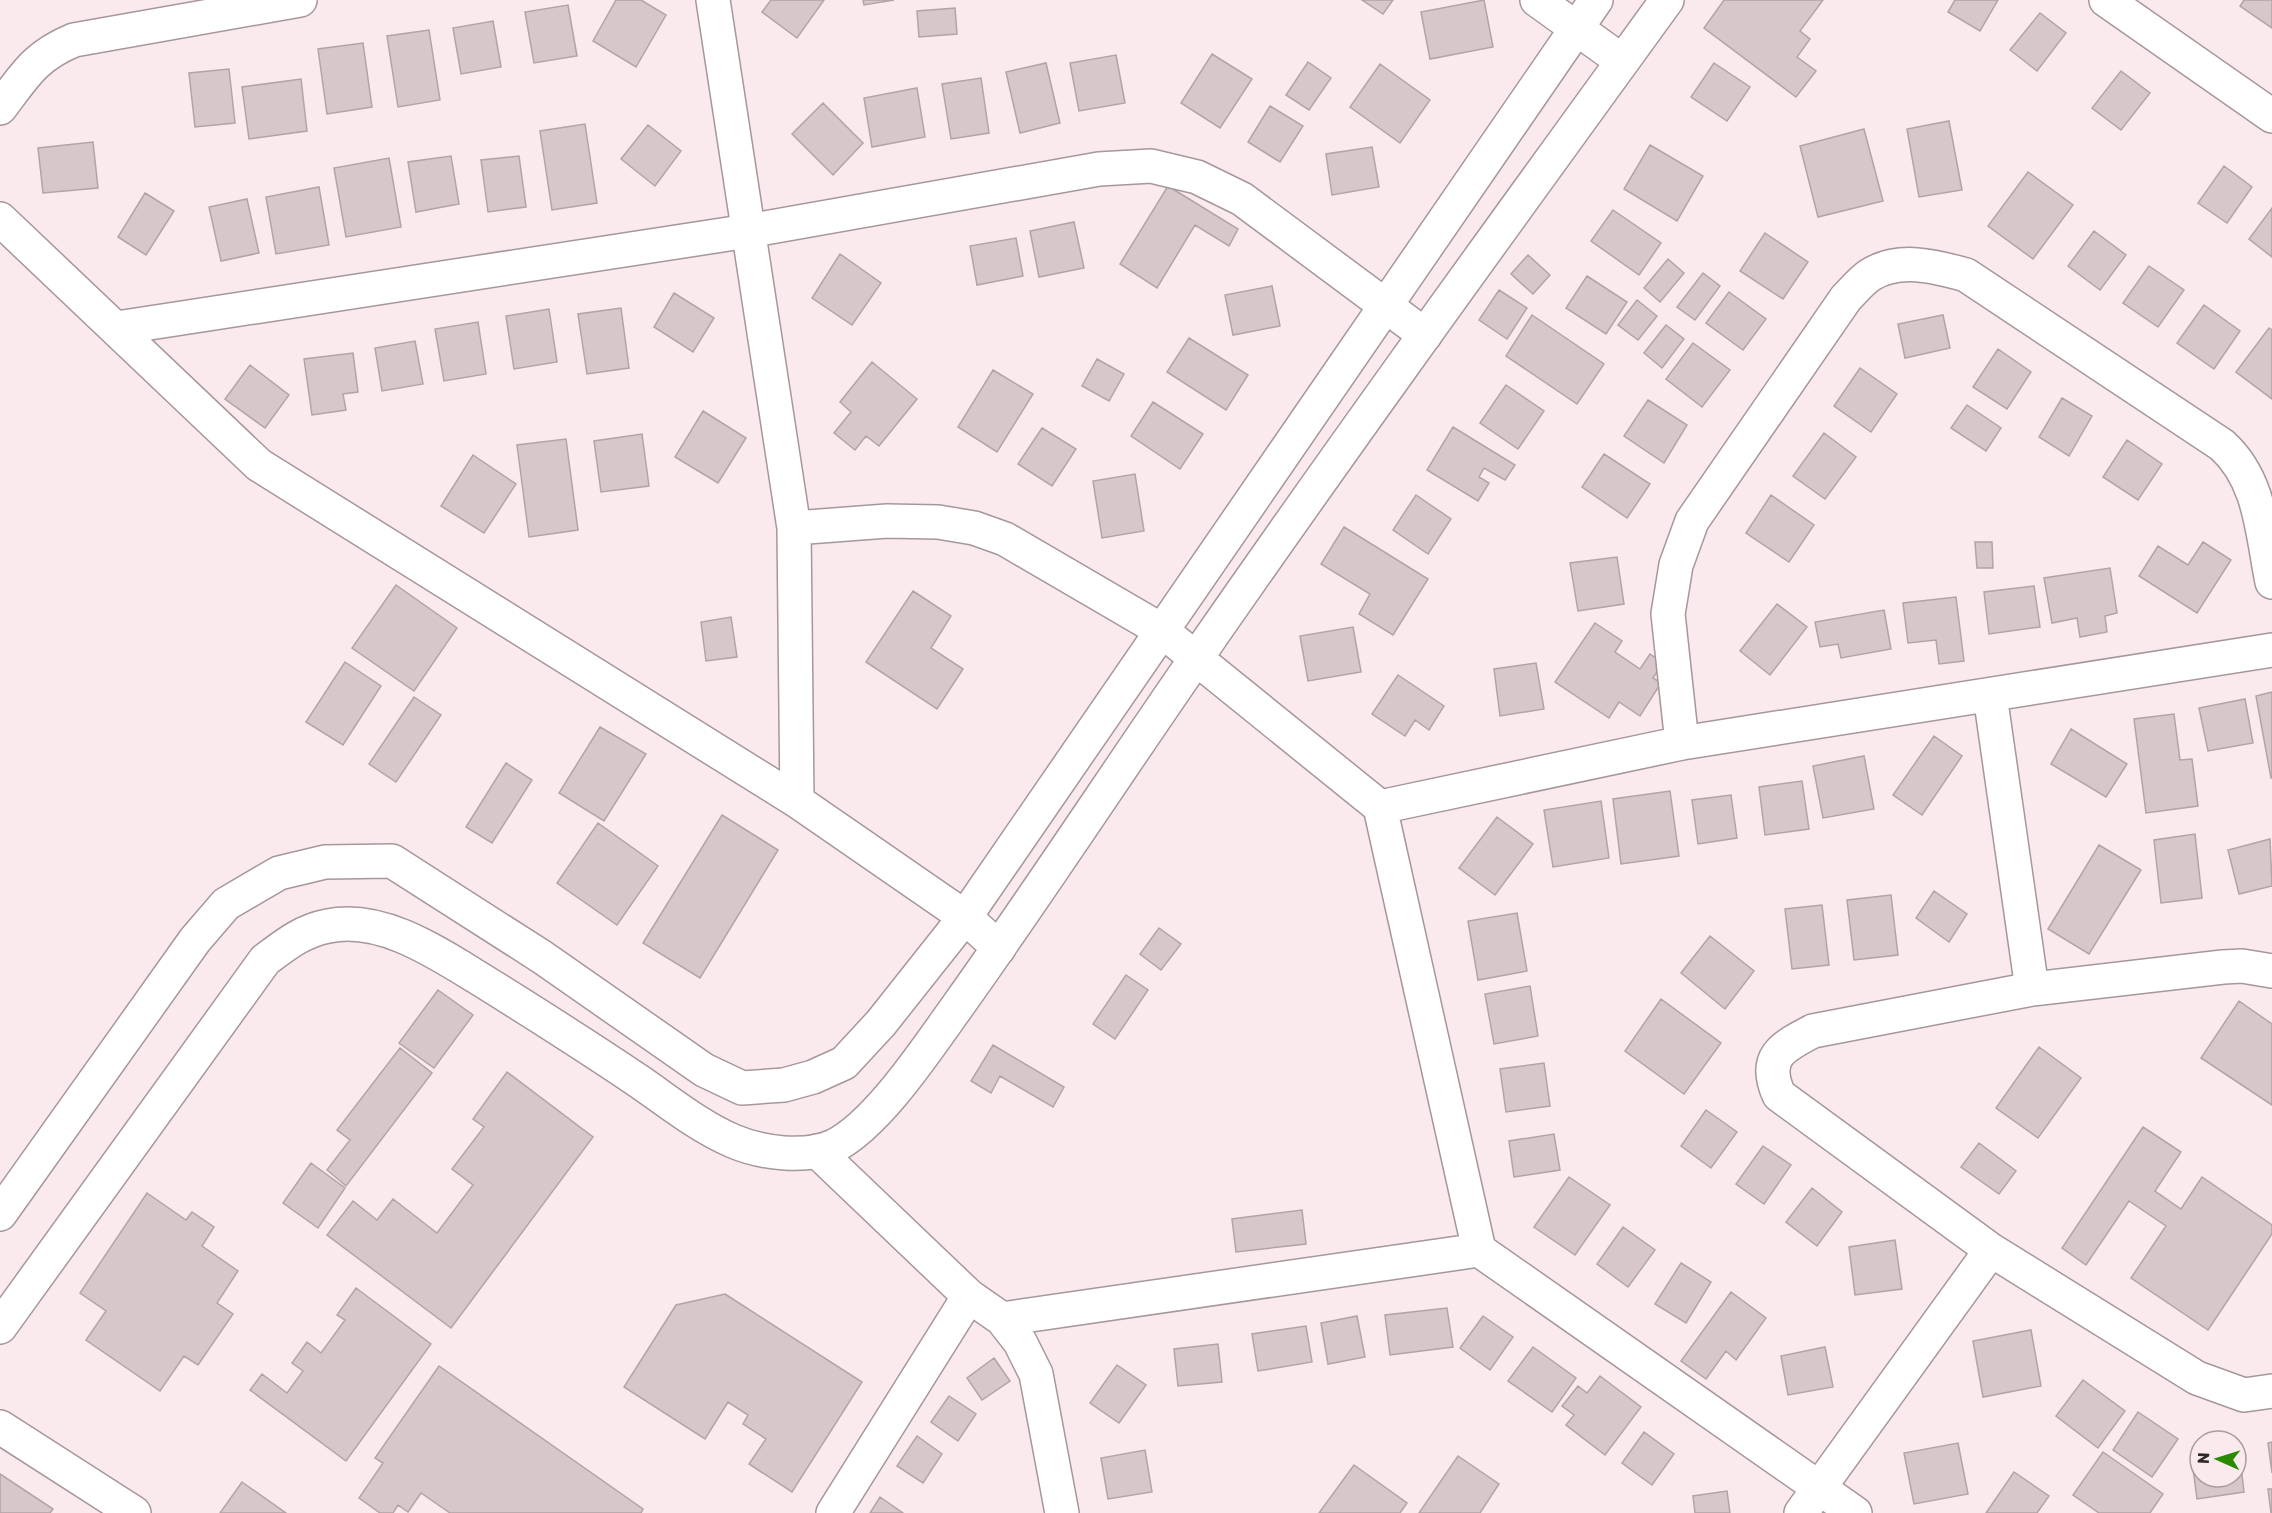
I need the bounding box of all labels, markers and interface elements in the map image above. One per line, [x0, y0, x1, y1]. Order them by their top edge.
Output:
north arrow [2188, 1429, 2248, 1489]
text: N [2194, 1452, 2213, 1464]

